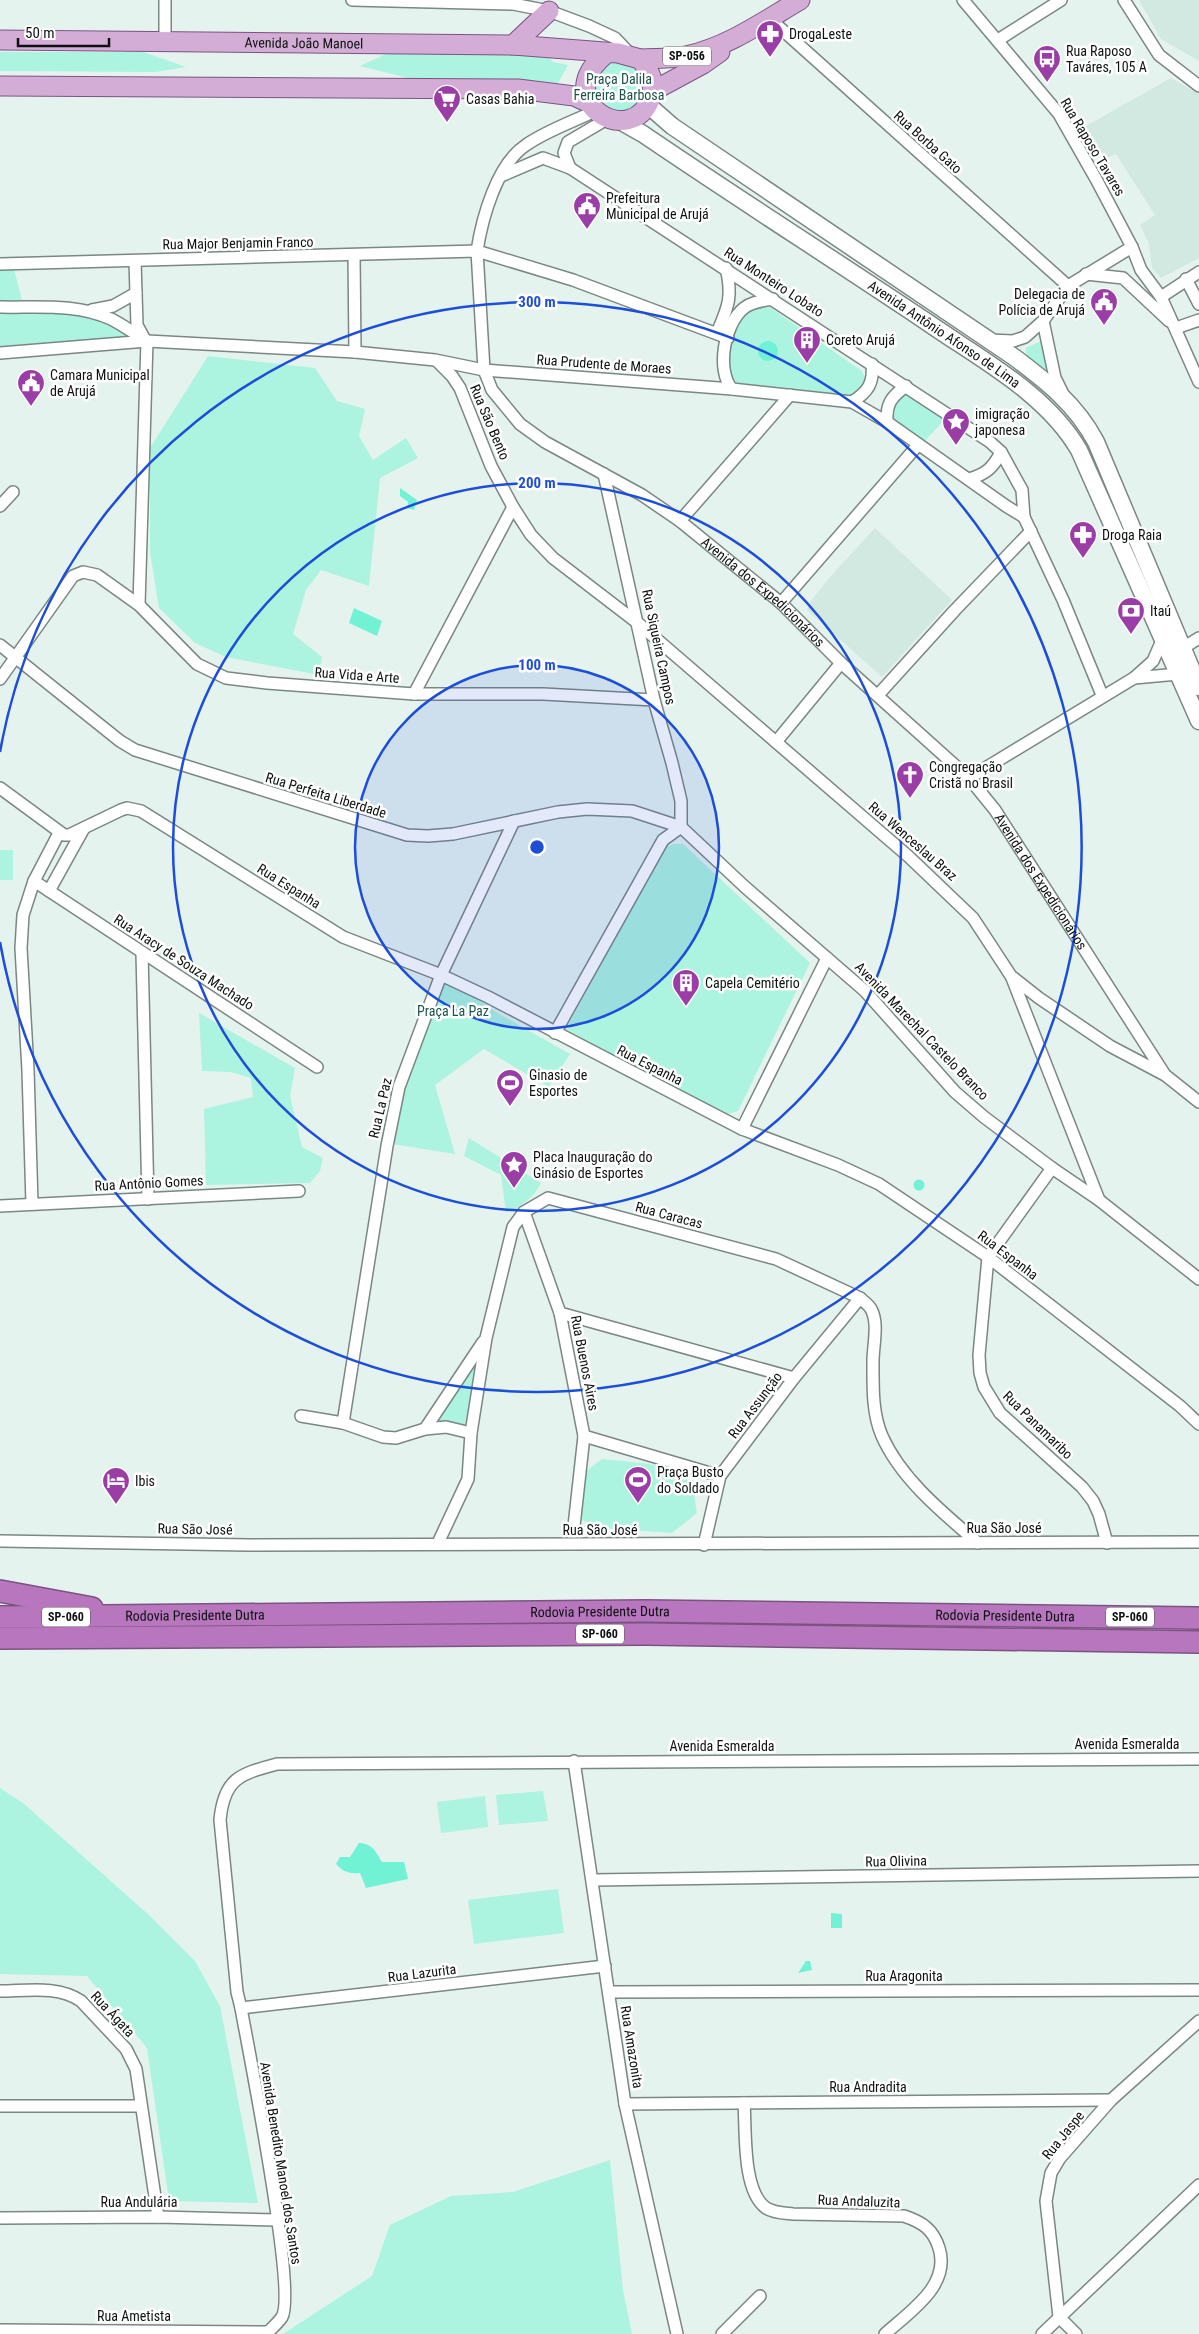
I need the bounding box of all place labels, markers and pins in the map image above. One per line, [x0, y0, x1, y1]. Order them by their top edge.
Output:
pharmacy icon: DrogaLeste [755, 19, 785, 58]
place label: DrogaLeste [789, 26, 853, 42]
place label: Rua Raposo Taváres, 105 A [1066, 43, 1147, 75]
bus stop icon: Rua Raposo Taváres, 105 A [1032, 44, 1062, 83]
supermarket icon: Casas Bahia [432, 84, 462, 123]
place label: Casas Bahia [466, 91, 534, 107]
place label: Prefeitura Municipal de Arujá [606, 190, 709, 222]
public building icon: Prefeitura Municipal de Arujá [572, 191, 602, 230]
place label: Delegacia de Polícia de Arujá [999, 286, 1085, 318]
public building icon: Delegacia de Polícia de Arujá [1089, 287, 1119, 326]
building icon: Coreto Arujá [792, 325, 822, 364]
place label: Coreto Arujá [826, 332, 895, 348]
place label: Camara Municipal de Arujá [50, 367, 150, 399]
public building icon: Camara Municipal de Arujá [16, 368, 46, 407]
place label: imigração japonesa [974, 406, 1030, 438]
place icon: imigração japonesa [941, 407, 971, 446]
pharmacy icon: Droga Raia [1068, 520, 1098, 559]
place label: Droga Raia [1102, 527, 1162, 543]
bank icon: Itaú [1116, 596, 1146, 635]
place label: Itaú [1150, 603, 1171, 619]
place label: Congregação Cristã no Brasil [929, 759, 1013, 791]
church icon: Congregação Cristã no Brasil [895, 760, 925, 799]
centre of rings [528, 838, 546, 856]
building icon: Capela Cemitério [671, 968, 701, 1007]
place label: Capela Cemitério [705, 975, 800, 991]
place label: Ginasio de Esportes [529, 1067, 588, 1099]
sports icon: Ginasio de Esportes [495, 1068, 525, 1107]
place label: Placa Inauguração do Ginásio de Esportes [533, 1149, 653, 1181]
place icon: Placa Inauguração do Ginásio de Esportes [499, 1150, 529, 1189]
place label: Praça Busto do Soldado [657, 1464, 724, 1496]
sports icon: Praça Busto do Soldado [623, 1465, 653, 1504]
hotel icon: Ibis [101, 1466, 131, 1505]
place label: Ibis [135, 1473, 155, 1489]

